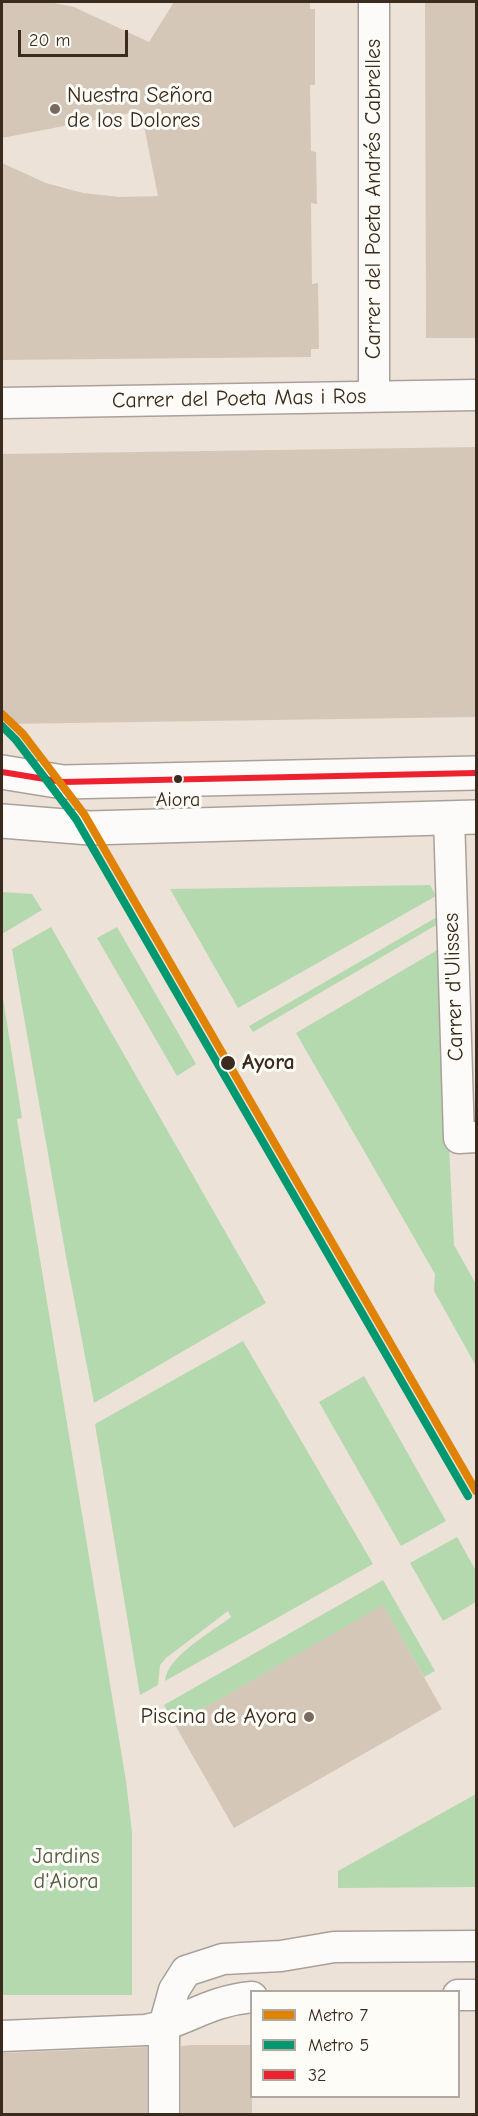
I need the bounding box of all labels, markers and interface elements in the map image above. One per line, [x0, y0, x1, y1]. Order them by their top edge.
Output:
scale bar [21, 18, 130, 56]
text: 20 m [29, 30, 70, 51]
street label: Carrer del Poeta Andrés Cabrelles [361, 39, 387, 359]
place label: Nuestra Señora de los Dolores [67, 83, 213, 134]
marker: Nuestra Señora de los Dolores [48, 102, 62, 116]
street label: Carrer del Poeta Mas i Ros [112, 384, 366, 414]
marker: Aiora [172, 773, 184, 785]
place label: Aiora [156, 788, 200, 812]
street label: Carrer d'Ulisses [438, 912, 470, 1062]
place label: Ayora [242, 1050, 295, 1076]
marker: Ayora [219, 1054, 237, 1072]
place label: Piscina de Ayora [141, 1704, 297, 1730]
marker: Piscina de Ayora [302, 1710, 316, 1724]
park label: Jardins d'Aiora [32, 1844, 100, 1896]
legend [250, 1990, 460, 2098]
text: Metro 7 [308, 2005, 368, 2026]
text: Metro 5 [308, 2035, 369, 2056]
text: 32 [308, 2065, 327, 2086]

